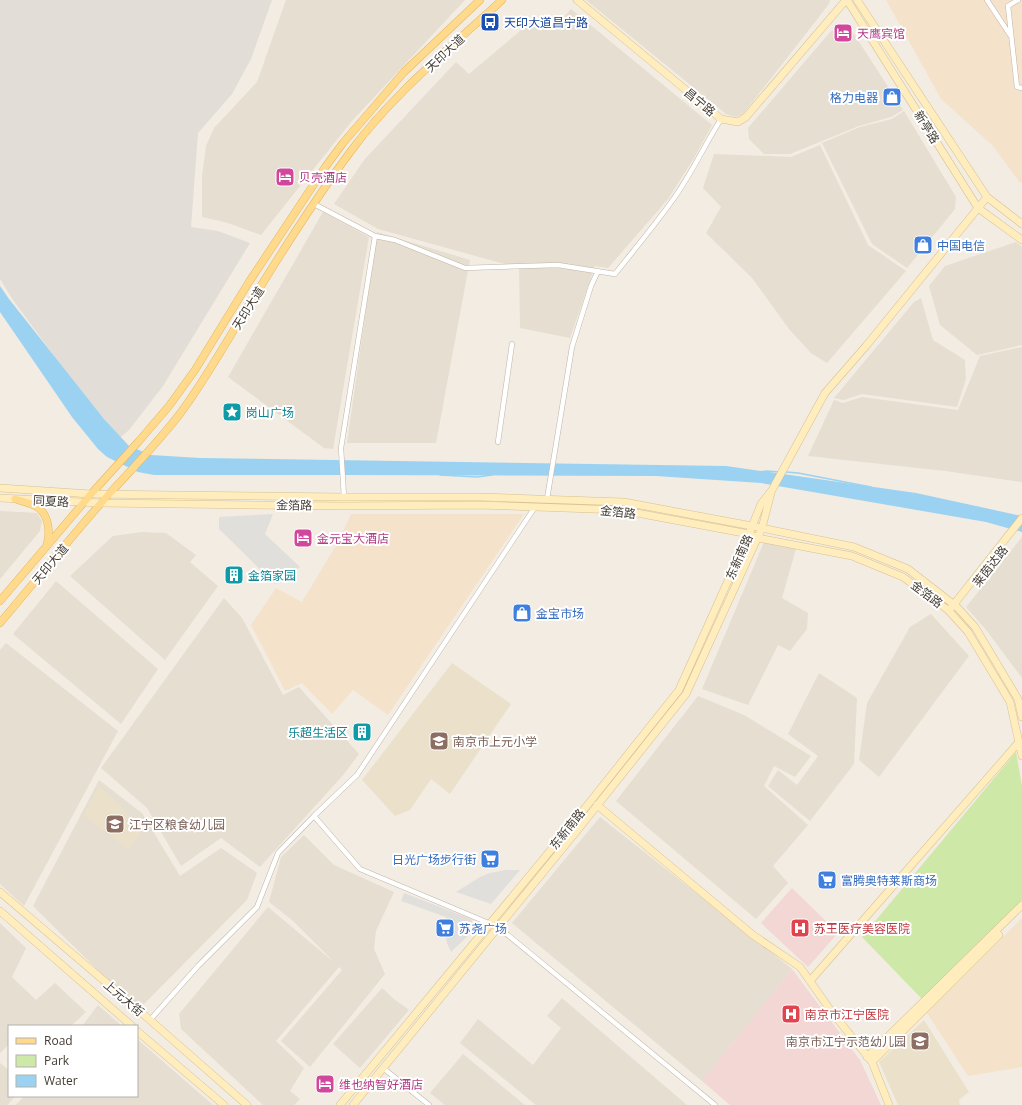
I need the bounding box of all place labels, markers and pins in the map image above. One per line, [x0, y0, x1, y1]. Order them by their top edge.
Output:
bus stop icon: 天印大道昌宁路 [479, 11, 501, 33]
place label: 天印大道昌宁路 [504, 14, 588, 31]
hotel icon: 天鹰宾馆 [832, 22, 854, 44]
place label: 天鹰宾馆 [857, 25, 905, 42]
shop icon: 格力电器 [881, 86, 903, 108]
place label: 格力电器 [830, 89, 878, 106]
hotel icon: 贝壳酒店 [274, 166, 296, 188]
place label: 贝壳酒店 [299, 169, 347, 186]
shop icon: 中国电信 [912, 234, 934, 256]
place label: 中国电信 [937, 237, 985, 254]
place icon: 岗山广场 [221, 401, 243, 423]
place label: 岗山广场 [246, 404, 294, 421]
hotel icon: 金元宝大酒店 [292, 527, 314, 549]
place label: 金元宝大酒店 [317, 530, 389, 547]
building icon: 金箔家园 [223, 564, 245, 586]
place label: 金箔家园 [248, 567, 296, 584]
shop icon: 金宝市场 [511, 602, 533, 624]
place label: 金宝市场 [536, 605, 584, 622]
building icon: 乐超生活区 [351, 721, 373, 743]
place label: 乐超生活区 [288, 724, 348, 741]
school or university icon: 南京市上元小学 [428, 730, 450, 752]
place label: 南京市上元小学 [453, 733, 537, 750]
school or university icon: 江宁区粮食幼儿园 [104, 813, 126, 835]
place label: 江宁区粮食幼儿园 [129, 816, 225, 833]
supermarket icon: 日光广场步行街 [479, 848, 501, 870]
place label: 日光广场步行街 [392, 851, 476, 868]
supermarket icon: 富腾奥特莱斯商场 [816, 869, 838, 891]
place label: 富腾奥特莱斯商场 [841, 872, 937, 889]
supermarket icon: 苏尧广场 [434, 917, 456, 939]
hospital icon: 苏王医疗美容医院 [789, 917, 811, 939]
place label: 苏尧广场 [459, 920, 507, 937]
place label: 苏王医疗美容医院 [814, 920, 910, 937]
hospital icon: 南京市江宁医院 [780, 1003, 802, 1025]
place label: 南京市江宁医院 [805, 1006, 889, 1023]
school or university icon: 南京市江宁示范幼儿园 [909, 1030, 931, 1052]
place label: 南京市江宁示范幼儿园 [786, 1033, 906, 1050]
hotel icon: 维也纳智好酒店 [314, 1073, 336, 1095]
place label: 维也纳智好酒店 [339, 1076, 423, 1093]

